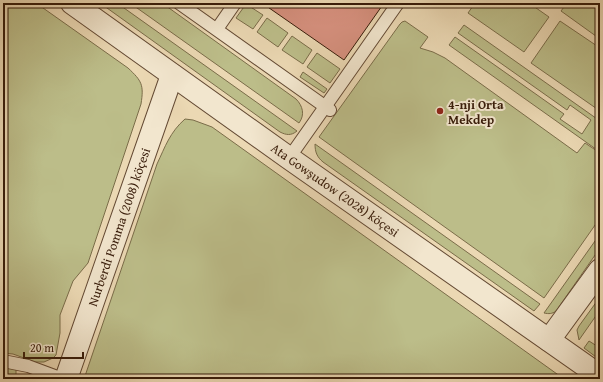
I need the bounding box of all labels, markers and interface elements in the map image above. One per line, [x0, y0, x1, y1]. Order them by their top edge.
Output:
place label: 4-nji Orta Mekdep [448, 95, 504, 129]
marker: 4-nji Orta Mekdep [435, 106, 445, 116]
street label: Ata Gowşudow (2028) köçesi [267, 138, 403, 242]
street label: Nurberdi Pomma (2008) köçesi [83, 145, 155, 309]
scale bar [24, 334, 83, 360]
text: 20 m [30, 339, 54, 356]

